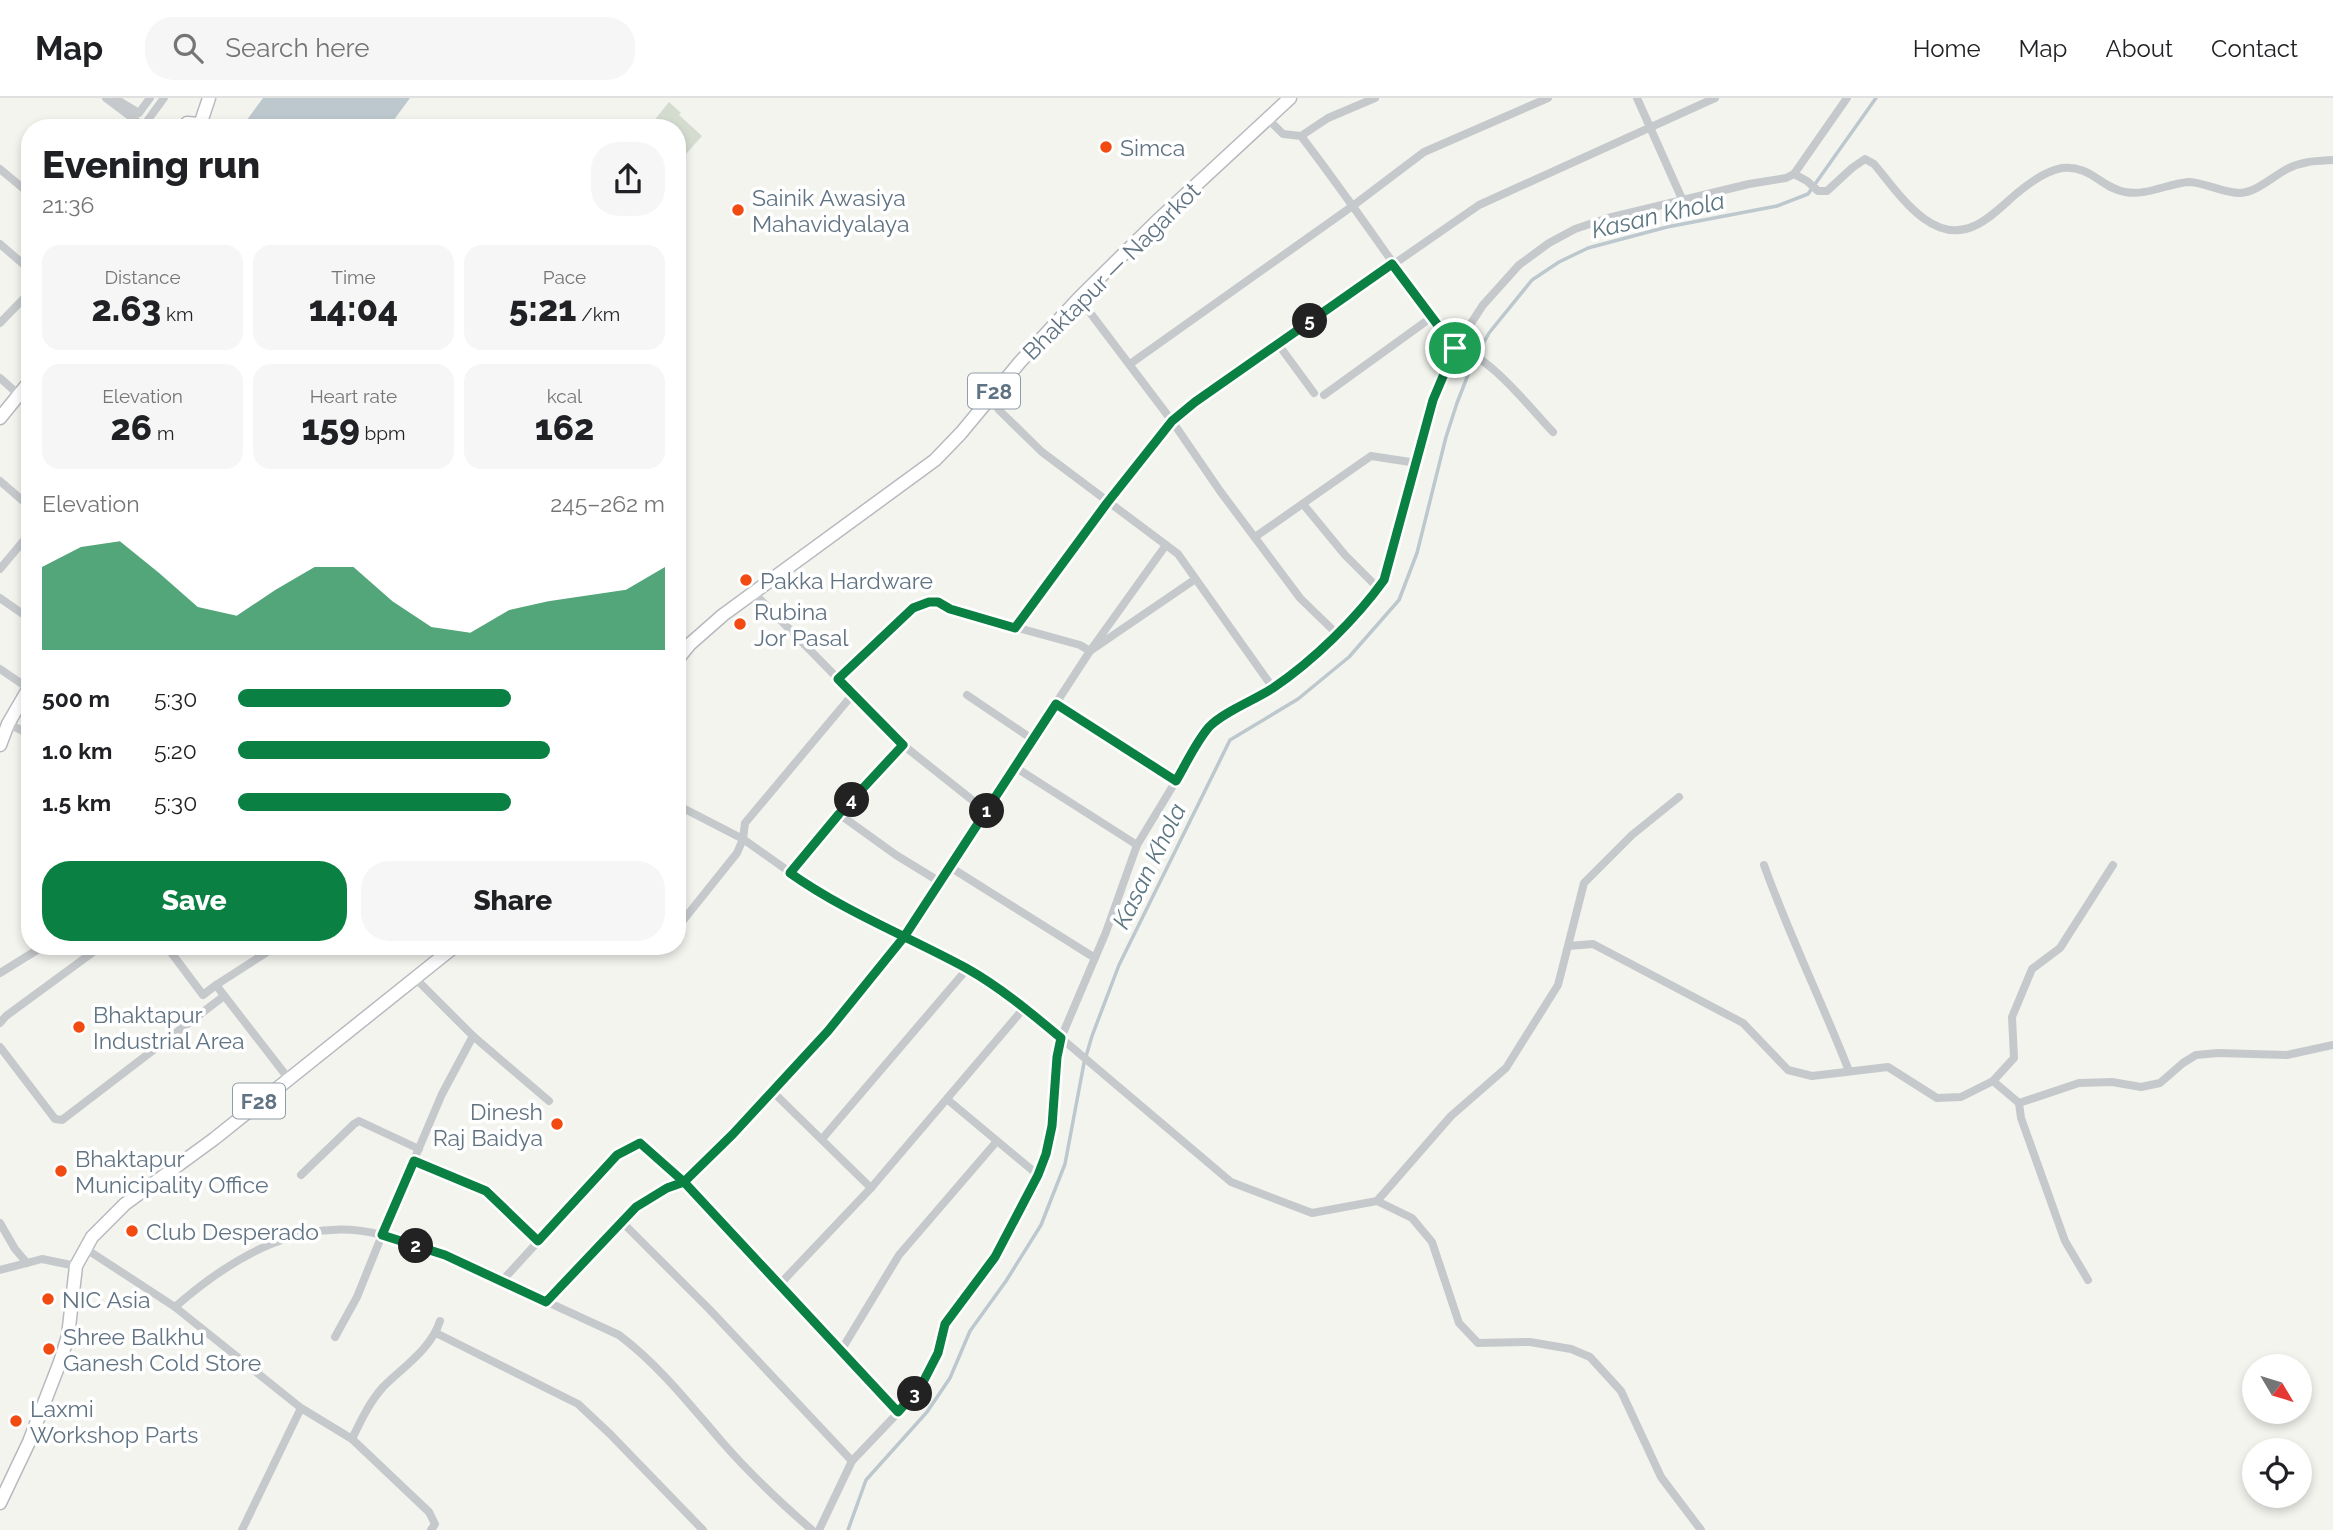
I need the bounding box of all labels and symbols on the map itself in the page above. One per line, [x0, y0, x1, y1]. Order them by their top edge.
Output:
place label: Simca [1120, 134, 1185, 161]
marker: Simca [1098, 139, 1114, 155]
street label: Bhaktapur — Nagarkot [1017, 177, 1205, 365]
place label: Sainik Awasiya Mahavidyalaya [752, 184, 910, 237]
water label: Kasan Khola [1589, 186, 1727, 244]
marker: Sainik Awasiya Mahavidyalaya [730, 202, 746, 218]
pin: 5 [1292, 304, 1328, 339]
pin [1425, 318, 1485, 378]
road number: F28 [968, 374, 1020, 408]
place label: Pakka Hardware [760, 567, 933, 594]
marker: Pakka Hardware [738, 572, 754, 588]
place label: Rubina Jor Pasal [754, 598, 849, 651]
marker: Rubina Jor Pasal [732, 616, 748, 632]
pin: 4 [834, 782, 870, 818]
pin: 1 [970, 794, 1004, 828]
water label: Kasan Khola [1106, 799, 1192, 933]
place label: Bhaktapur Industrial Area [93, 1001, 245, 1054]
marker: Bhaktapur Industrial Area [71, 1019, 87, 1035]
road number: F28 [233, 1084, 285, 1118]
place label: Dinesh Raj Baidya [433, 1098, 543, 1151]
marker: Dinesh Raj Baidya [549, 1116, 565, 1132]
place label: Bhaktapur Municipality Office [75, 1145, 268, 1198]
marker: Bhaktapur Municipality Office [53, 1163, 69, 1179]
place label: Club Desperado [146, 1218, 319, 1245]
marker: Club Desperado [124, 1223, 140, 1239]
pin: 2 [398, 1228, 434, 1264]
place label: NIC Asia [62, 1286, 150, 1313]
marker: NIC Asia [40, 1291, 56, 1307]
place label: Shree Balkhu Ganesh Cold Store [63, 1323, 261, 1376]
marker: Shree Balkhu Ganesh Cold Store [41, 1341, 57, 1357]
north arrow [2242, 1354, 2312, 1424]
pin: 3 [898, 1376, 932, 1412]
place label: Laxmi Workshop Parts [30, 1395, 198, 1448]
marker: Laxmi Workshop Parts [8, 1413, 24, 1429]

